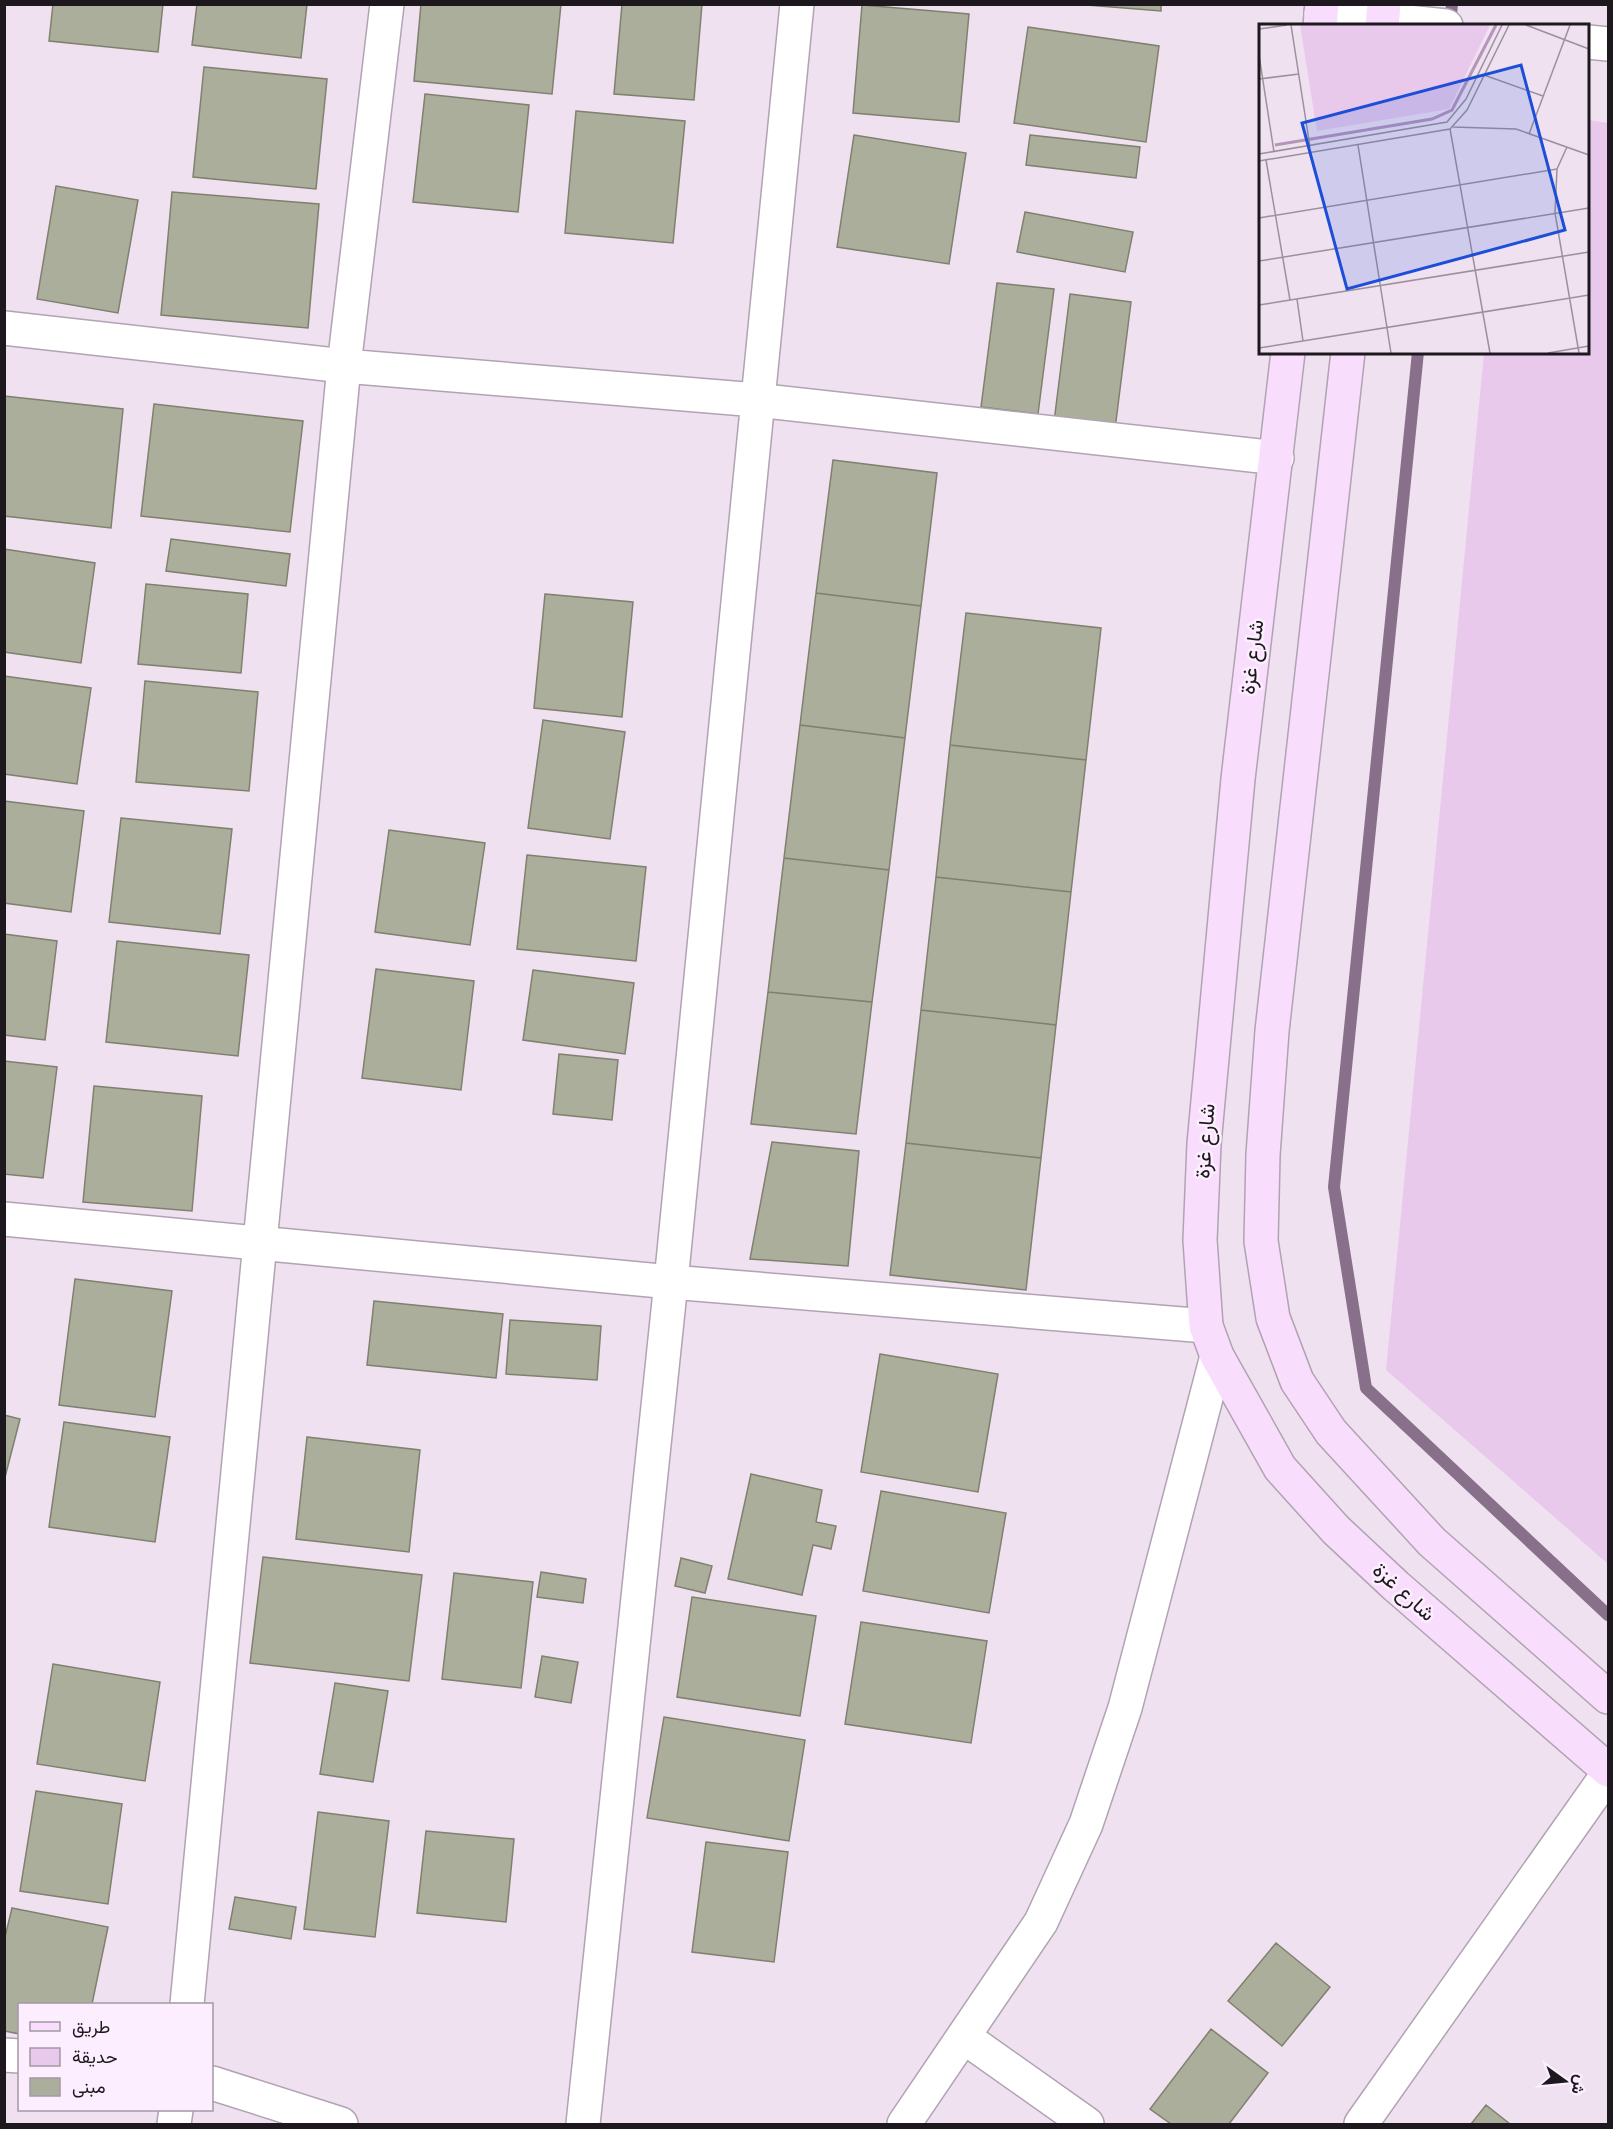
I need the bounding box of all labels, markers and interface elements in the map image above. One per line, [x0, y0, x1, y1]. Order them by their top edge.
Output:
inset map [1259, 24, 1589, 354]
street label: شارع غزة [1236, 618, 1270, 696]
street label: شارع غزة [1190, 1103, 1222, 1180]
street label: شارع غزة [1367, 1558, 1440, 1628]
legend [18, 2003, 213, 2111]
text: طريق [72, 2017, 110, 2038]
text: حديقة [72, 2047, 118, 2067]
north arrow [1535, 2051, 1595, 2111]
text: ش [1567, 2073, 1590, 2096]
text: مبنى [72, 2077, 106, 2098]

